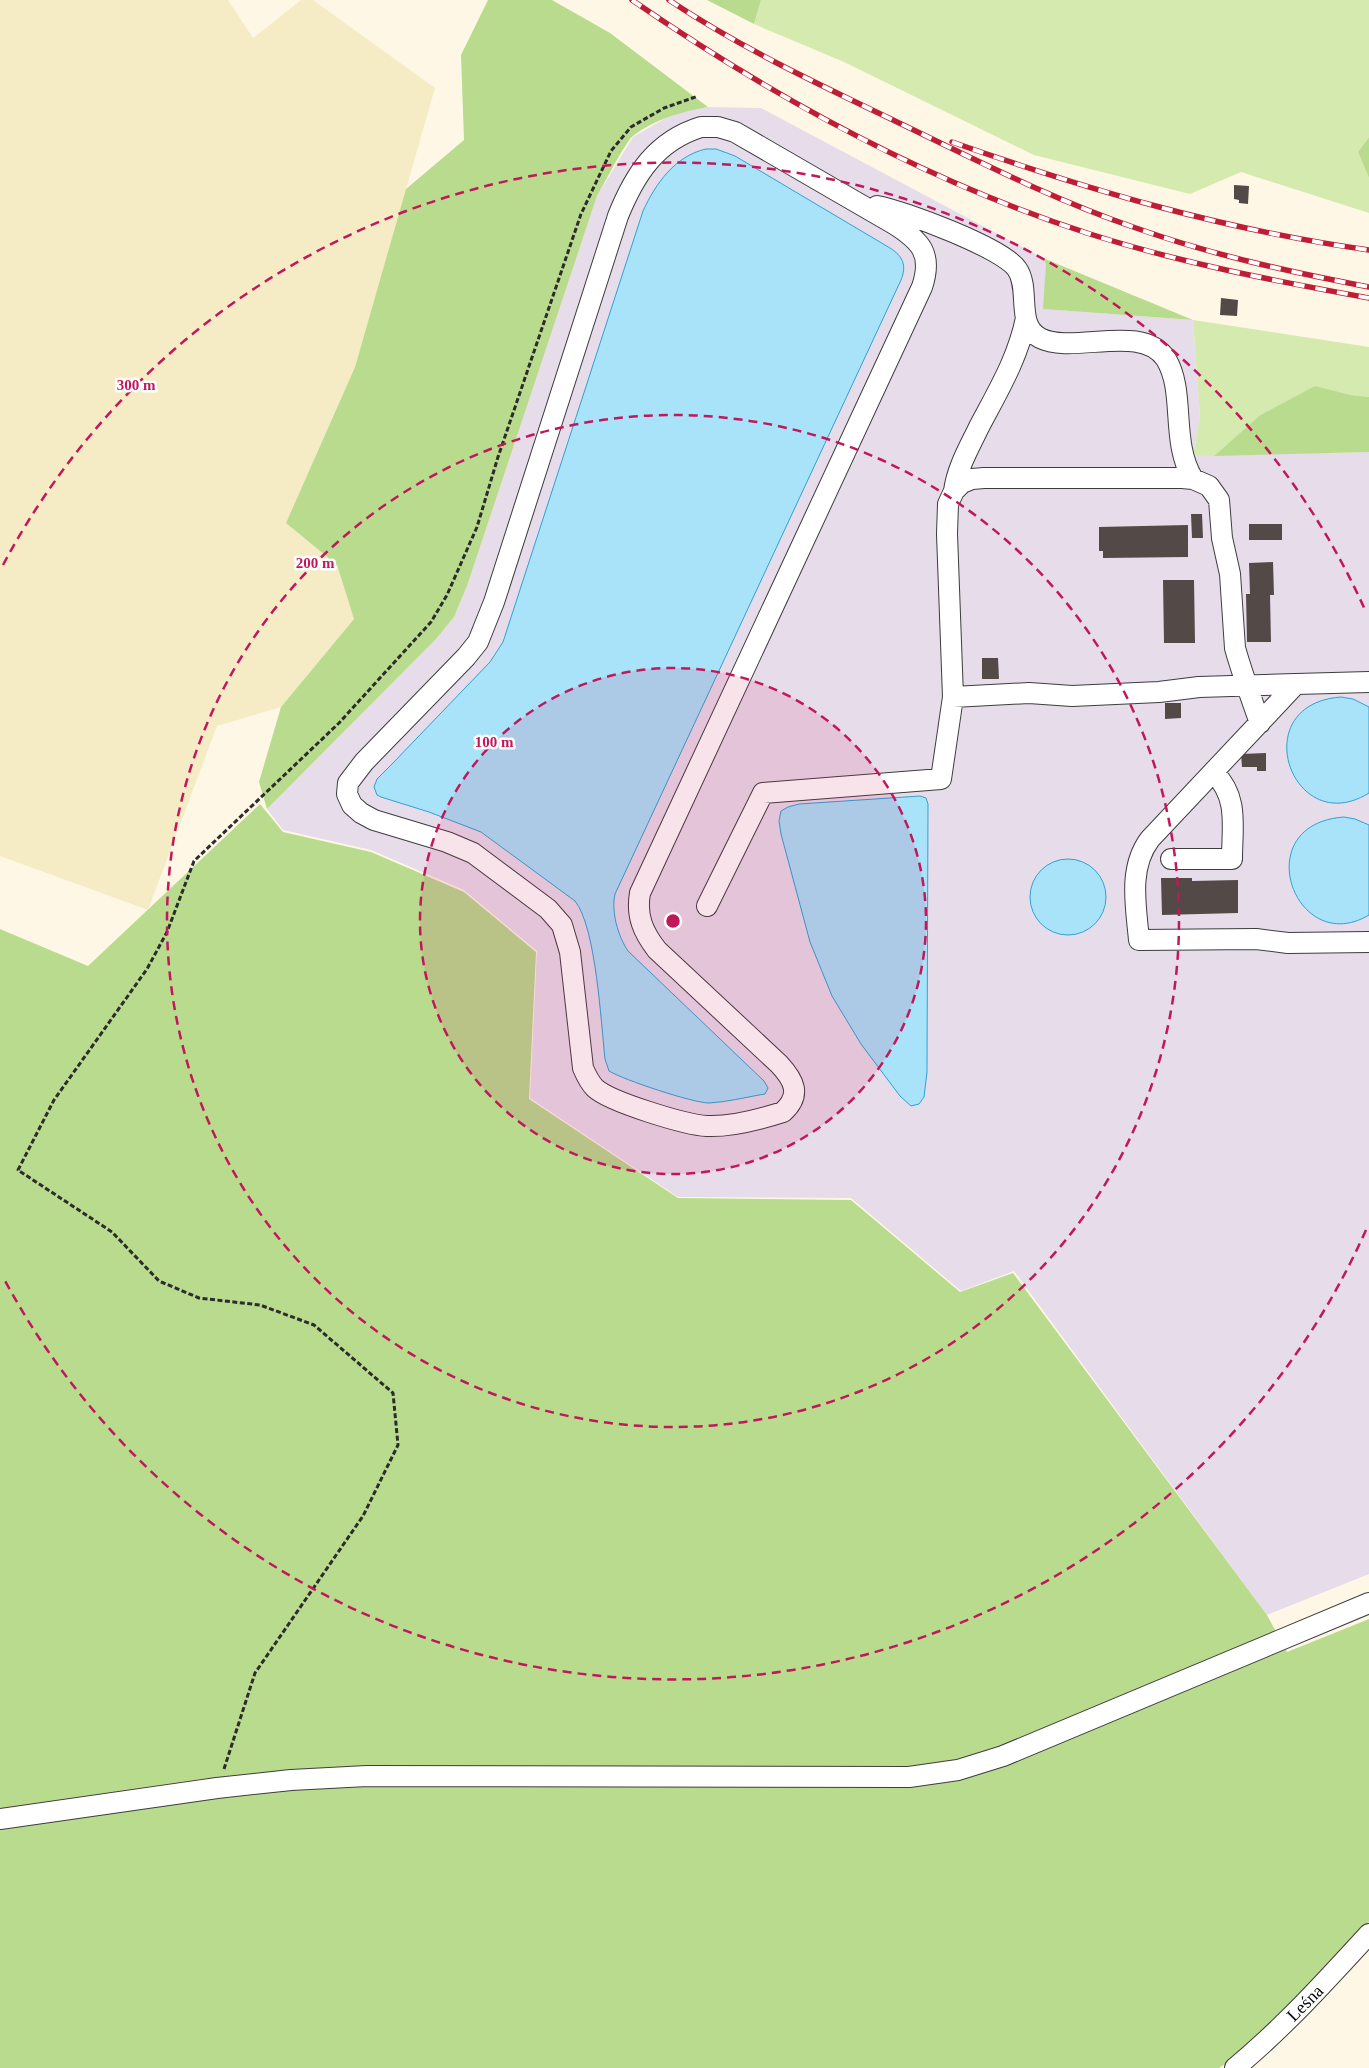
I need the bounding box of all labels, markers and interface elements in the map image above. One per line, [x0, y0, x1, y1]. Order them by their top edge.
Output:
text: 300 m [117, 377, 156, 393]
text: 200 m [296, 555, 335, 571]
text: 100 m [475, 734, 514, 750]
centre of rings [664, 912, 682, 930]
street label: Leśna [1283, 1981, 1327, 2025]

